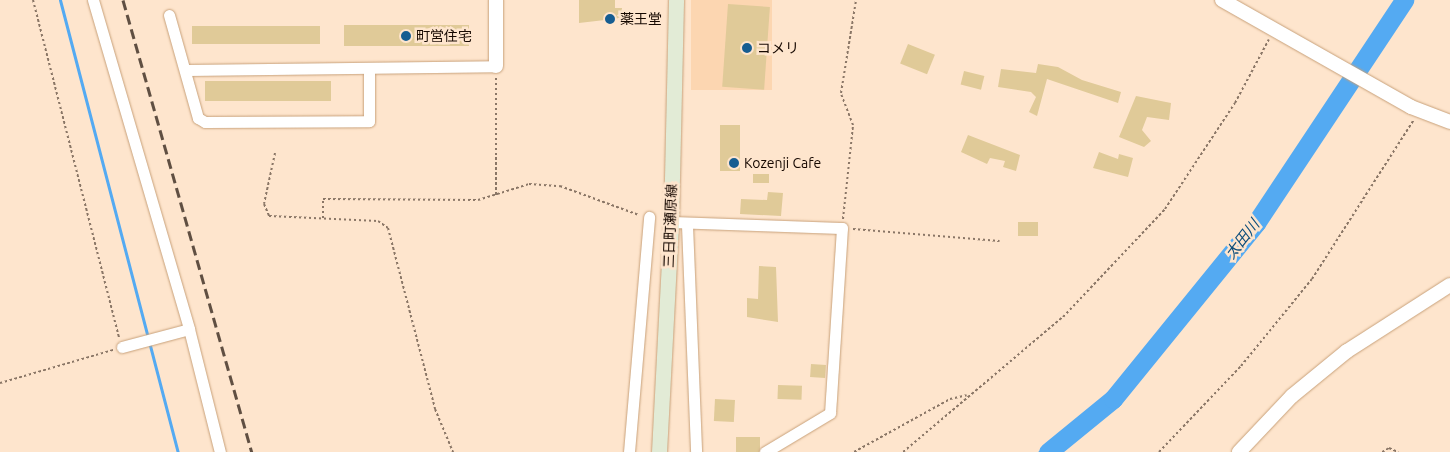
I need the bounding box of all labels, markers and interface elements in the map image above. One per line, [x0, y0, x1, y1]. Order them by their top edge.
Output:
place label: 薬王堂 [620, 11, 662, 27]
marker: 薬王堂 [604, 13, 616, 25]
place label: 町営住宅 [416, 28, 472, 44]
marker: 町営住宅 [400, 30, 412, 42]
place label: コメリ [757, 40, 799, 56]
marker: コメリ [741, 42, 753, 54]
place label: Kozenji Cafe [744, 155, 821, 171]
marker: Kozenji Cafe [728, 157, 740, 169]
street label: 三日町瀬原線 [660, 184, 680, 268]
water label: 太田川 [1221, 216, 1263, 262]

